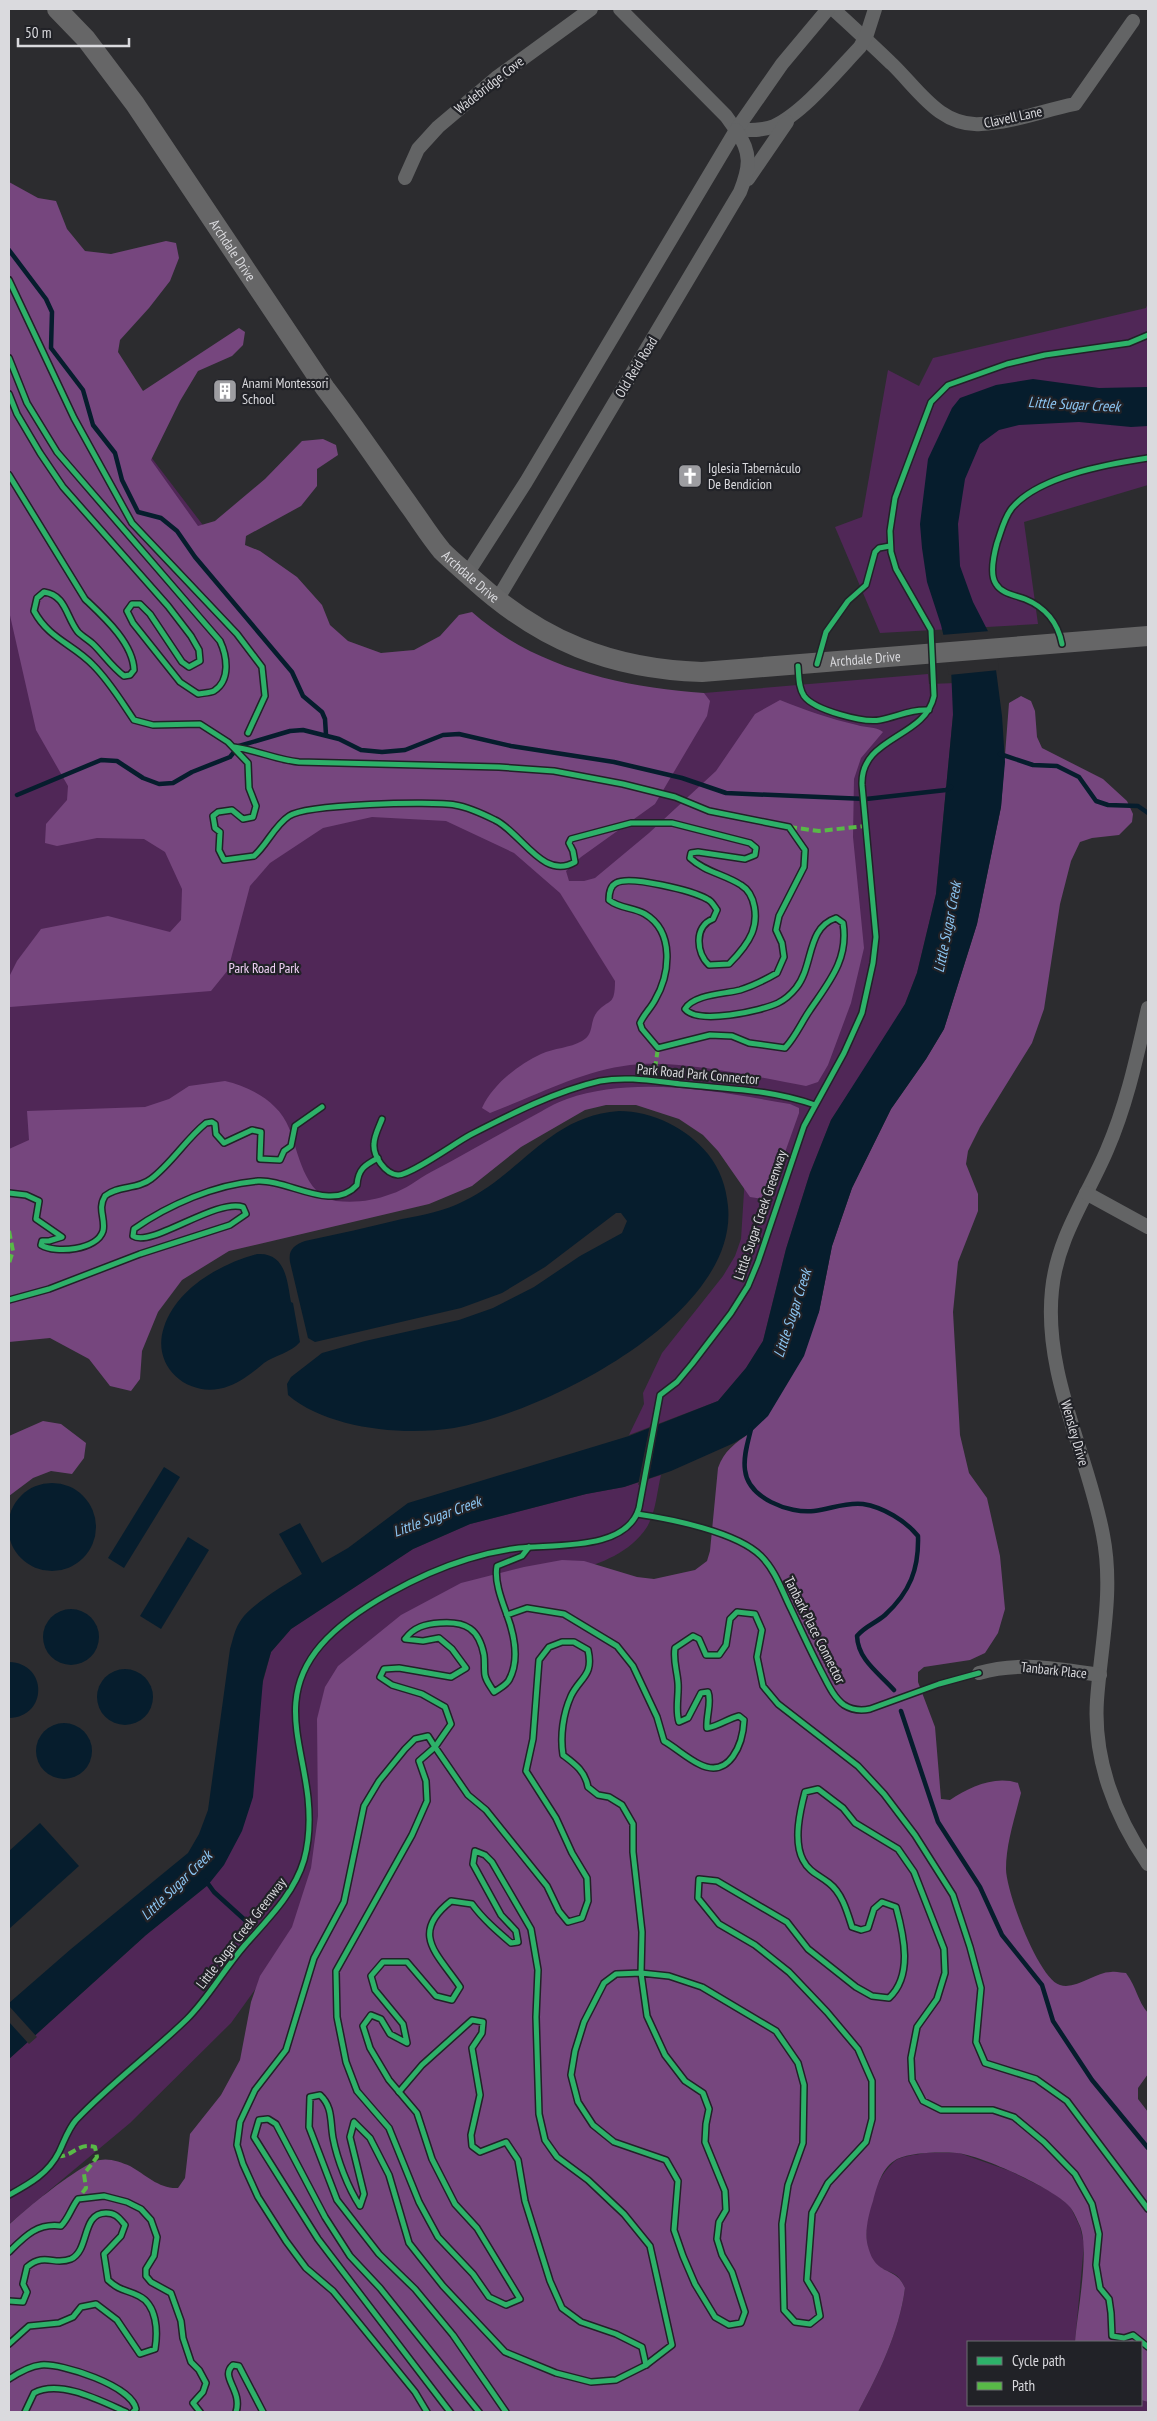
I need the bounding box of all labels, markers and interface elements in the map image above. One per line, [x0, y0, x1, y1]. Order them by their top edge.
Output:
scale bar [18, 15, 129, 47]
text: 50 m [25, 23, 51, 42]
street label: Wadebridge Cove [451, 52, 528, 118]
street label: Clavell Lane [982, 102, 1044, 132]
street label: Archdale Drive [206, 216, 260, 285]
street label: Old Reid Road [611, 333, 661, 401]
place label: Anami Montessori School [242, 374, 329, 408]
building icon: Anami Montessori School [212, 378, 238, 404]
water label: Little Sugar Creek [1027, 392, 1123, 416]
place label: Iglesia Tabernáculo De Bendicion [708, 459, 801, 493]
church icon: Iglesia Tabernáculo De Bendicion [677, 463, 703, 489]
street label: Archdale Drive [438, 547, 503, 607]
street label: Archdale Drive [829, 647, 901, 671]
water label: Little Sugar Creek [929, 878, 966, 974]
park label: Park Road Park [228, 959, 300, 977]
street label: Park Road Park Connector [636, 1060, 760, 1088]
street label: Little Sugar Creek Greenway [729, 1147, 791, 1282]
water label: Little Sugar Creek [769, 1264, 816, 1360]
street label: Wensley Drive [1057, 1398, 1093, 1468]
water label: Little Sugar Creek [390, 1491, 486, 1541]
street label: Tanbark Place Connector [780, 1573, 850, 1687]
street label: Tanbark Place [1020, 1658, 1088, 1682]
water label: Little Sugar Creek [136, 1845, 217, 1924]
street label: Little Sugar Creek Greenway [192, 1873, 290, 1992]
legend [967, 2341, 1142, 2406]
text: Cycle path [1012, 2351, 1065, 2370]
text: Path [1012, 2376, 1035, 2395]

